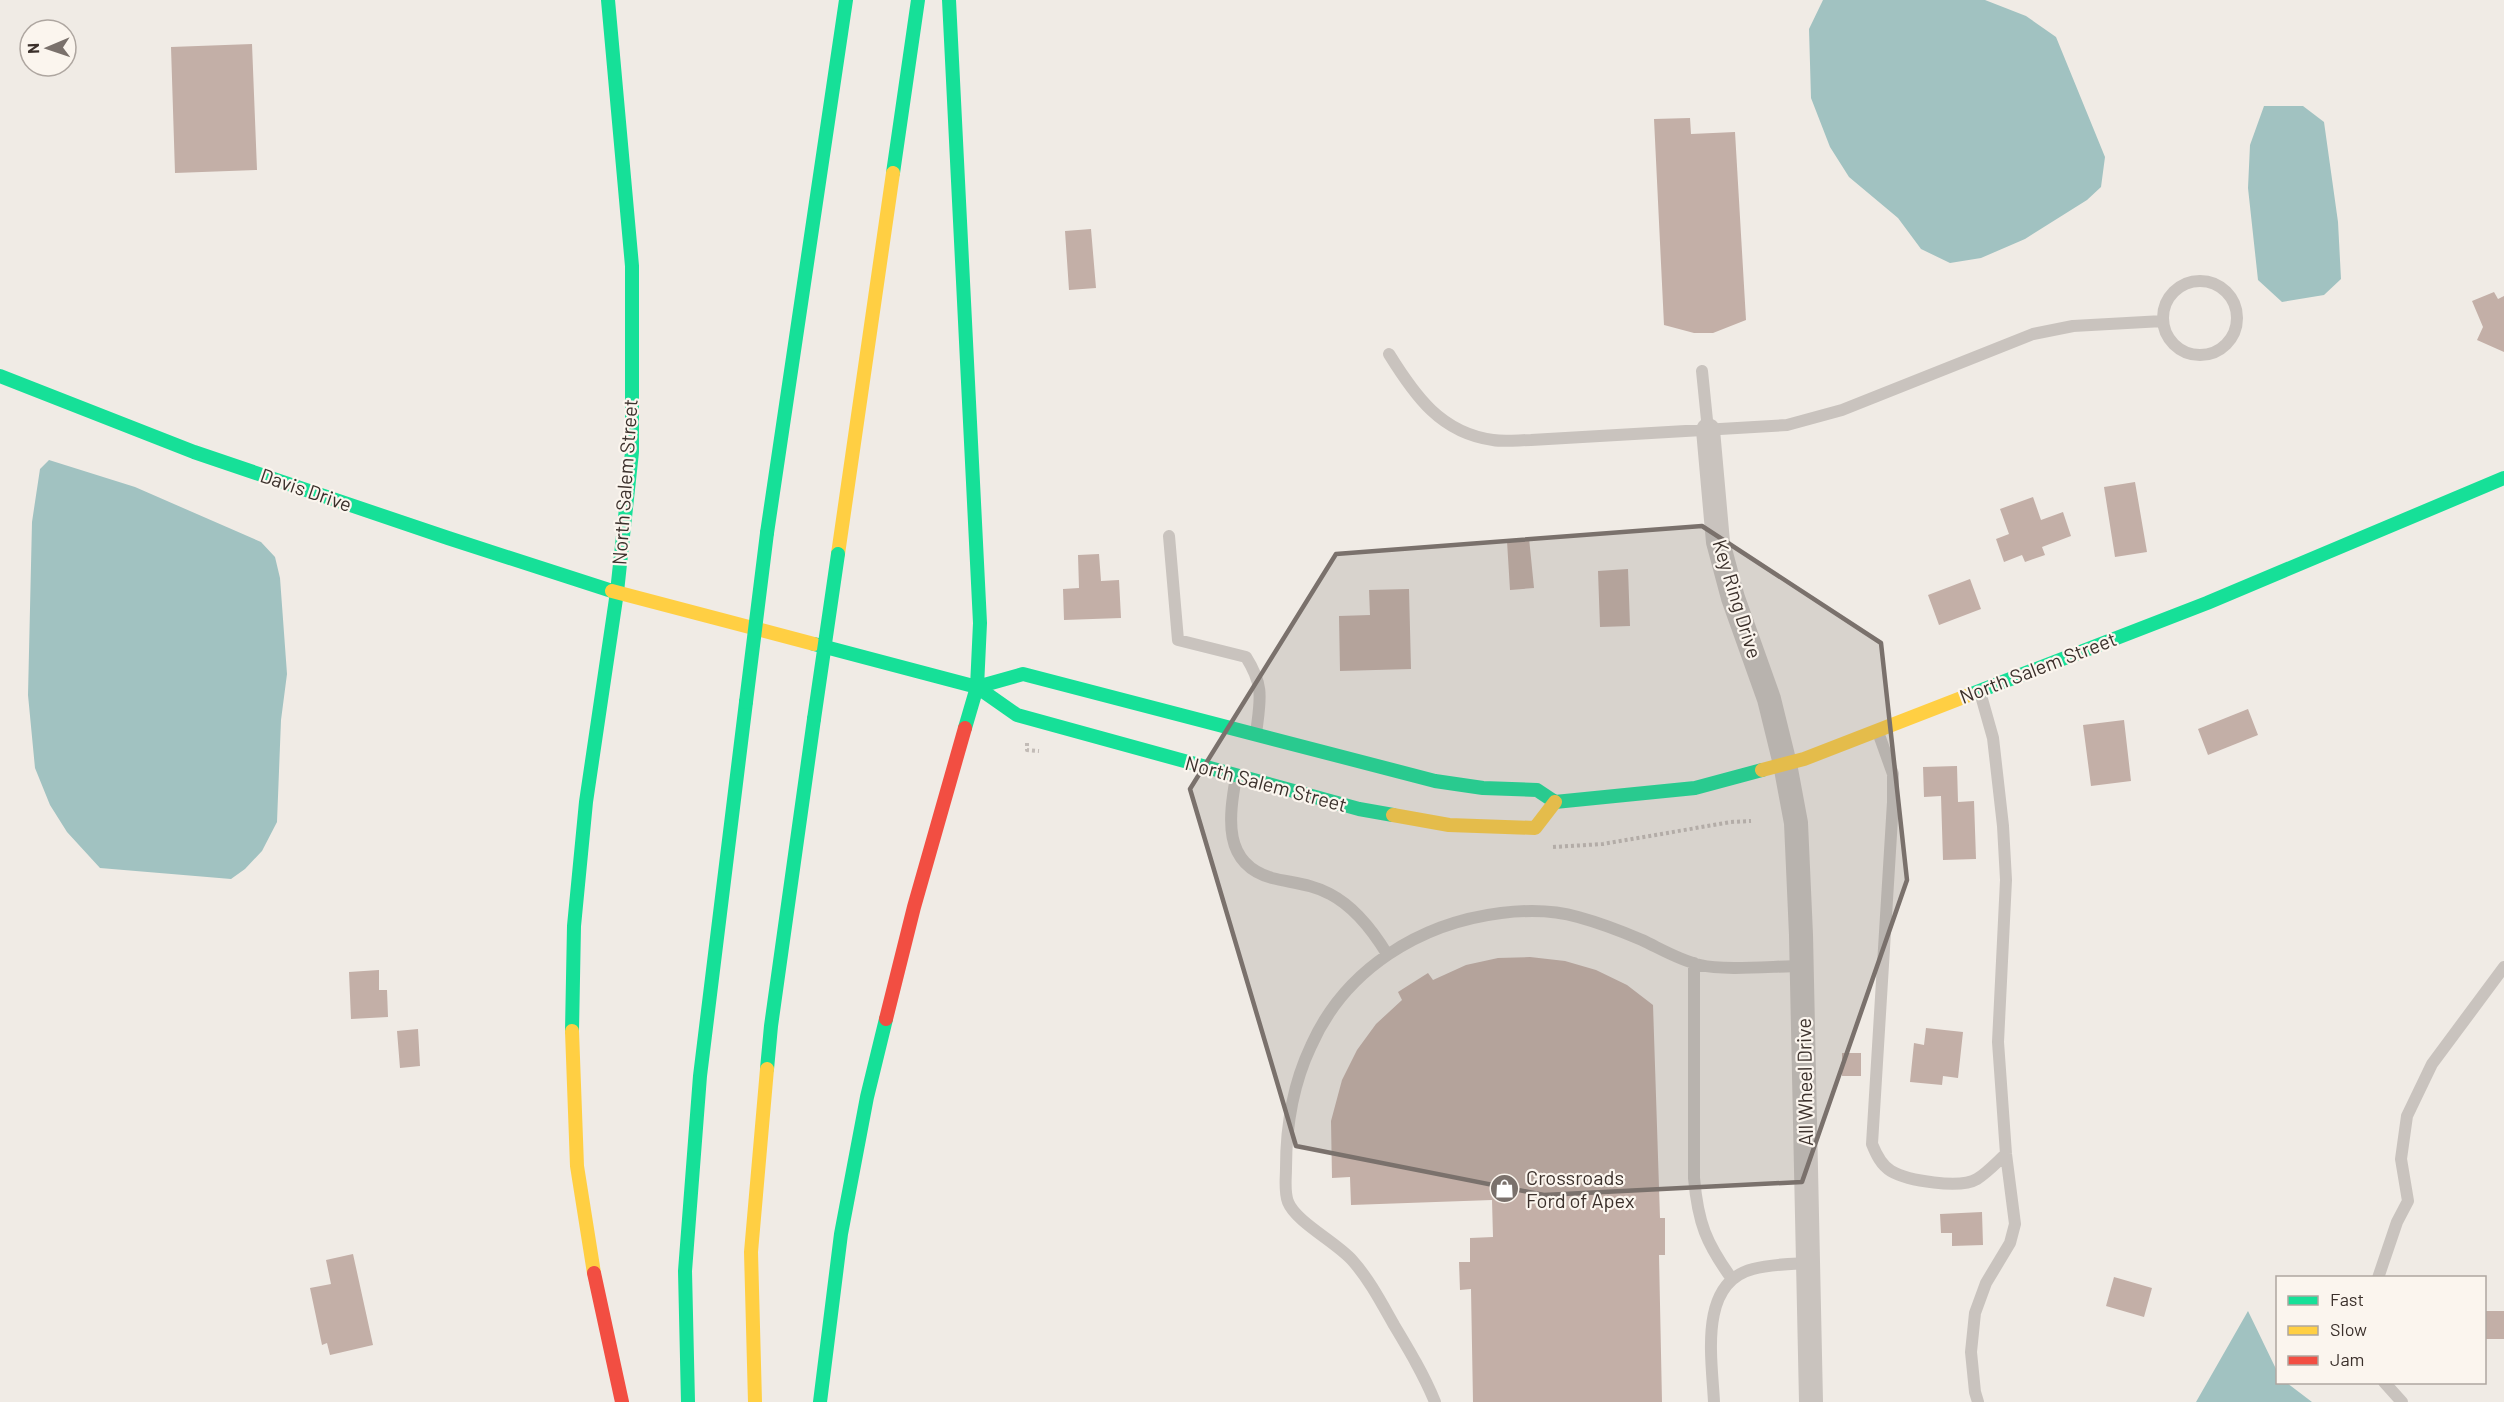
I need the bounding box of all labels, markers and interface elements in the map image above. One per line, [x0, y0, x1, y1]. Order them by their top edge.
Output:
north arrow [18, 18, 78, 78]
text: N [23, 43, 42, 54]
street label: North Salem Street [606, 398, 642, 566]
street label: Davis Drive [257, 462, 355, 516]
street label: Key Ring Drive [1709, 536, 1767, 661]
street label: North Salem Street [1956, 626, 2120, 708]
street label: North Salem Street [1183, 750, 1350, 816]
street label: All Wheel Drive [1791, 1018, 1817, 1146]
place label: Crossroads Ford of Apex [1526, 1165, 1635, 1212]
shop icon: Crossroads Ford of Apex [1489, 1173, 1521, 1205]
legend [2276, 1276, 2486, 1384]
text: Fast [2330, 1288, 2364, 1310]
text: Slow [2330, 1318, 2367, 1340]
text: Jam [2330, 1348, 2364, 1370]

